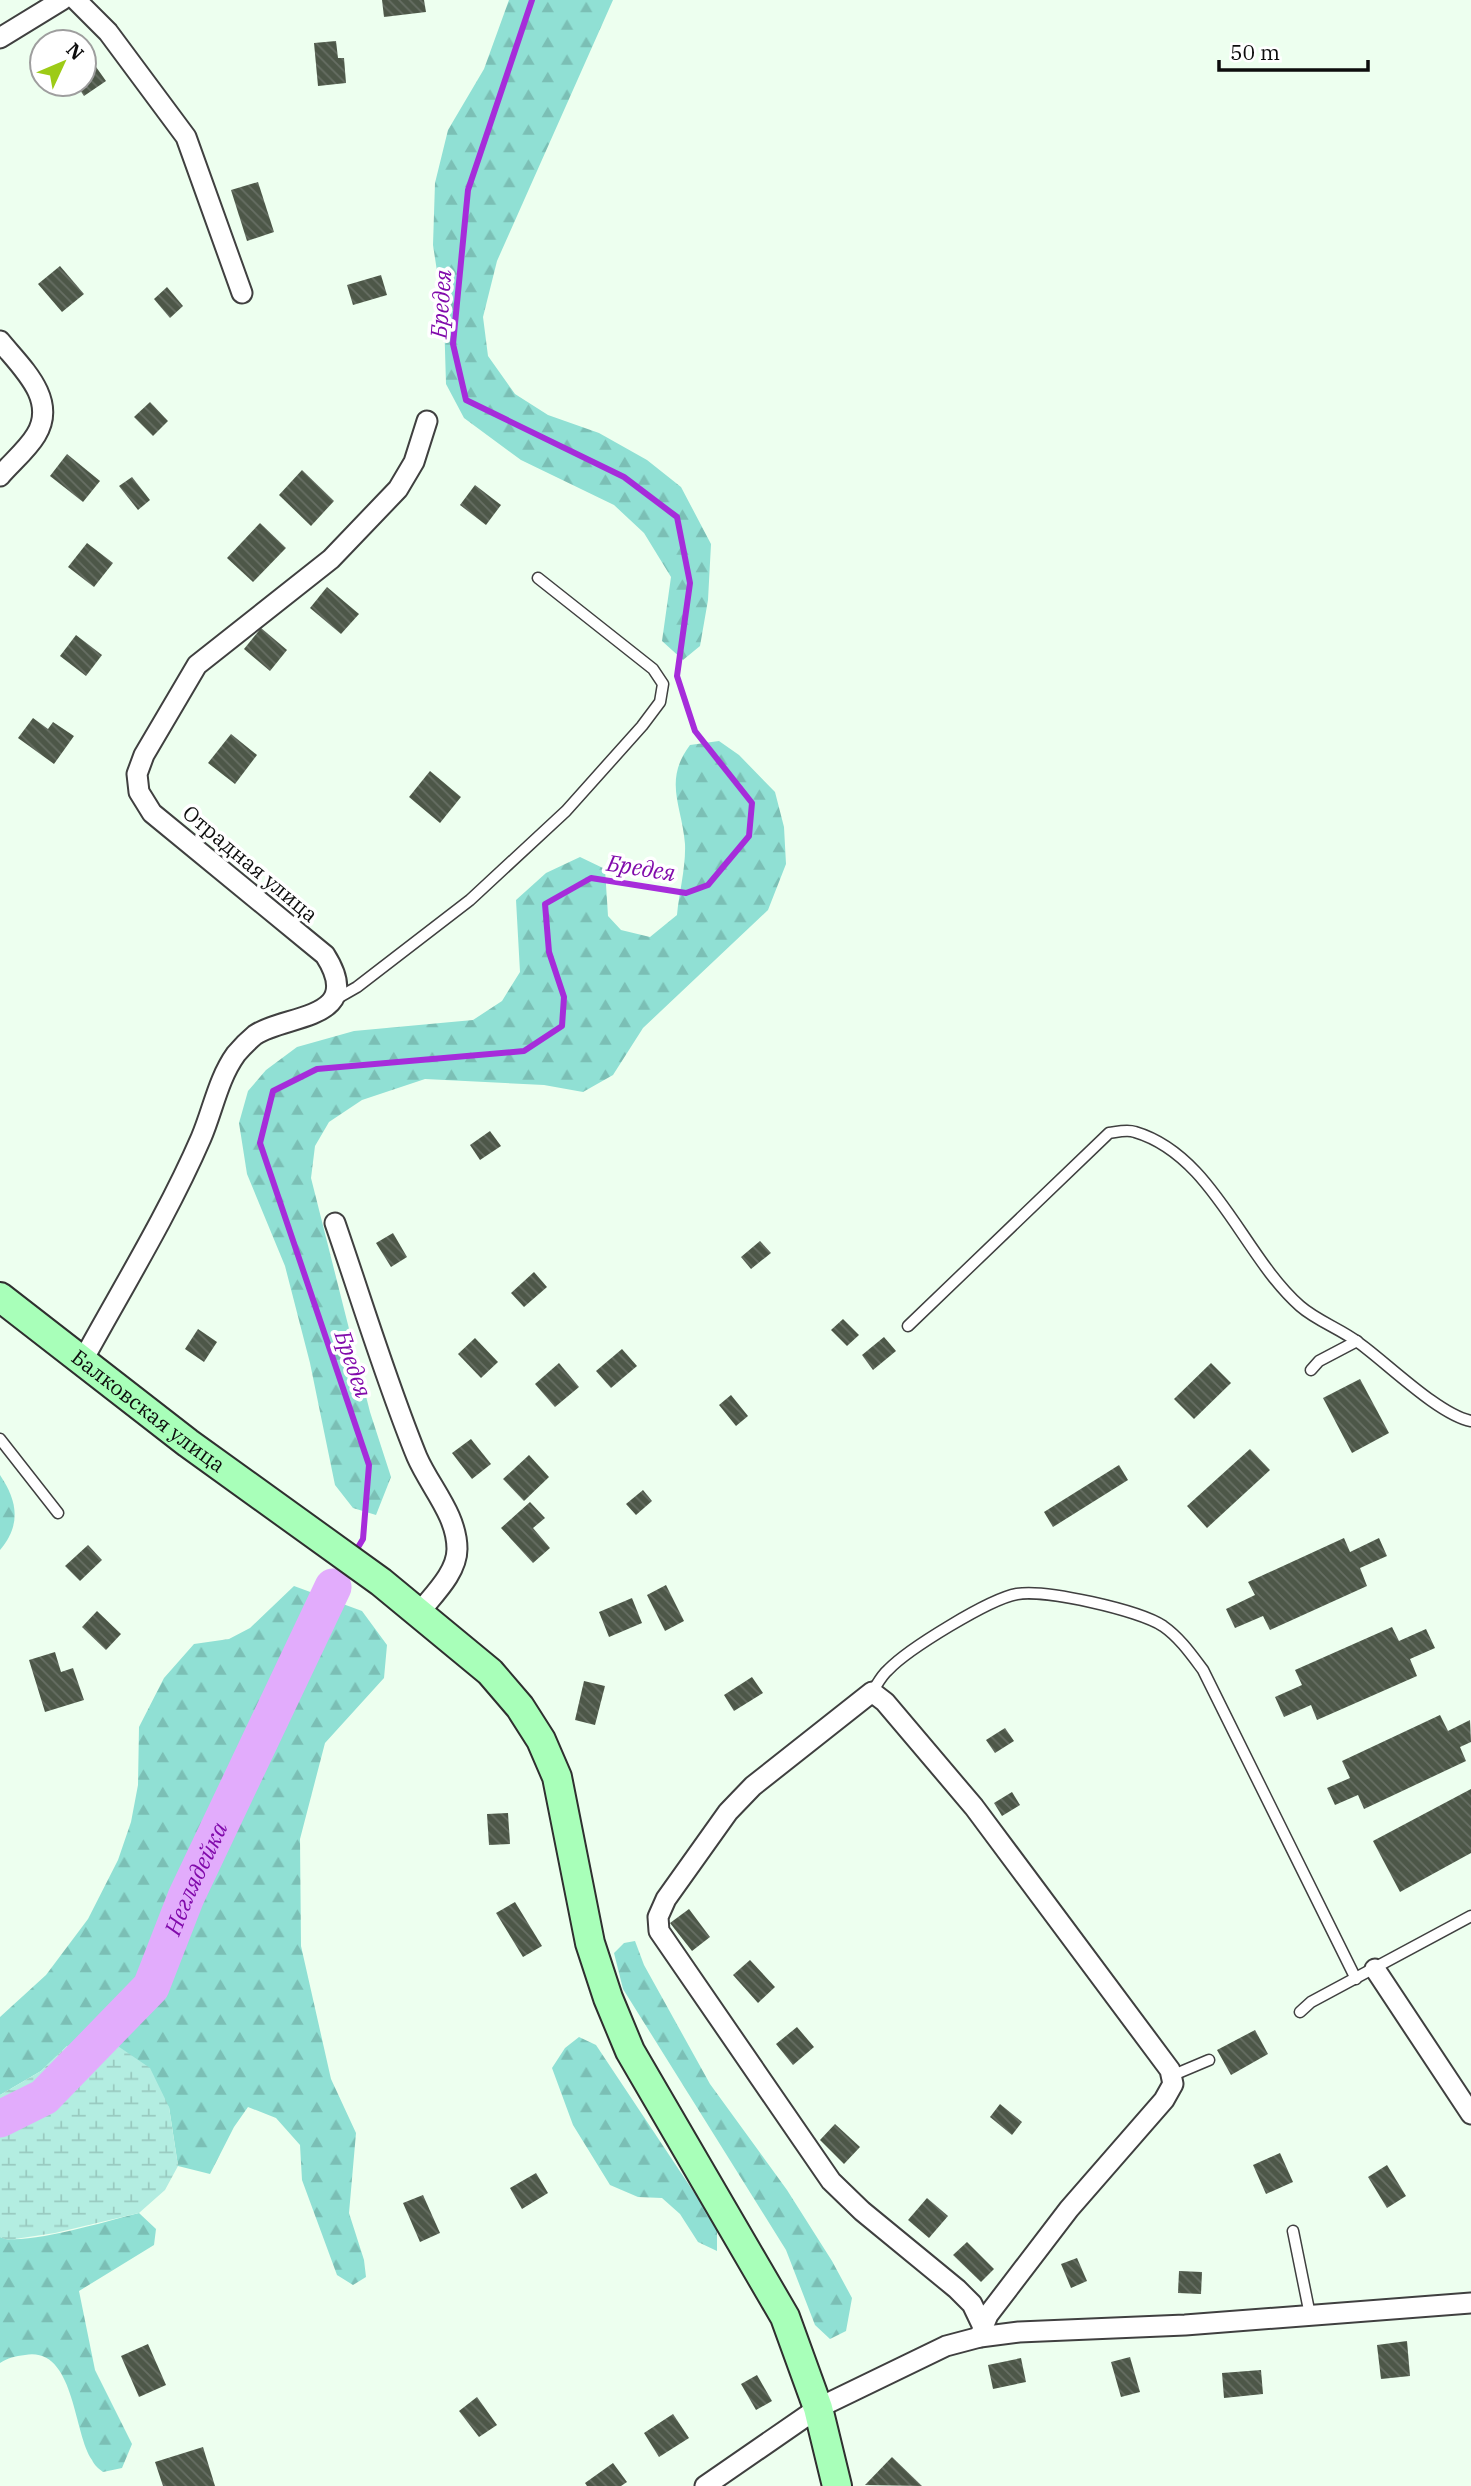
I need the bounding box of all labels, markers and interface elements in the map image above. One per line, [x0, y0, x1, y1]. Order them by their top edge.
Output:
north arrow [28, 28, 98, 98]
scale bar [1219, 28, 1368, 72]
text: N [61, 37, 89, 65]
text: 50 m [1230, 38, 1280, 66]
water label: Бредея [423, 268, 457, 340]
street label: Отрадная улица [177, 798, 324, 928]
water label: Бредея [604, 847, 678, 887]
water label: Бредея [328, 1325, 379, 1401]
street label: Балковская улица [66, 1343, 231, 1478]
water label: Неглядейка [156, 1816, 234, 1940]

